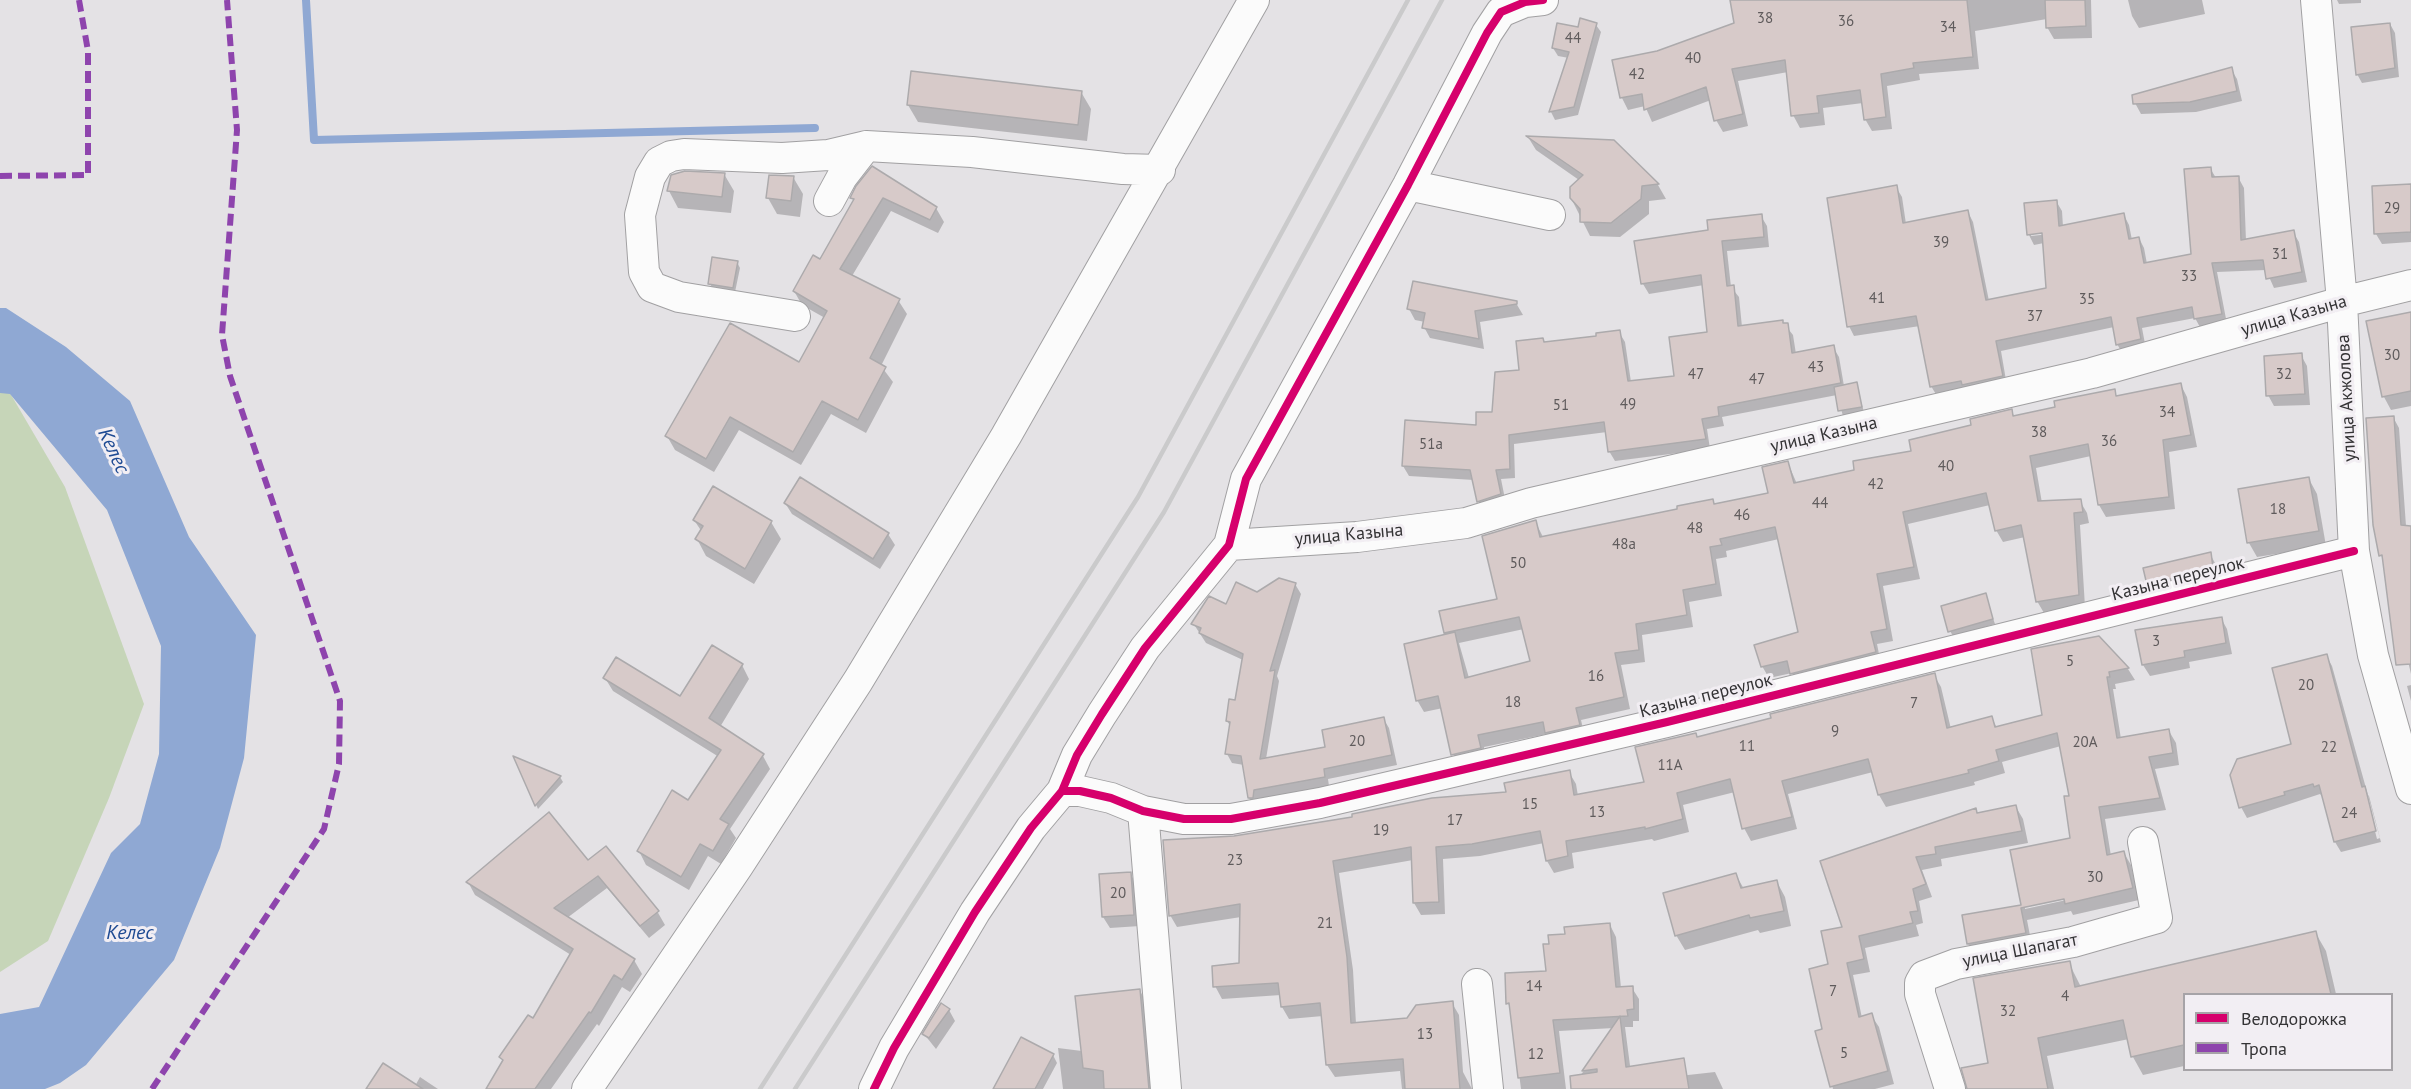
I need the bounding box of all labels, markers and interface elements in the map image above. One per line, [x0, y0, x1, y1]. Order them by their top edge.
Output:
house number: 38 [1757, 10, 1773, 28]
house number: 36 [1838, 13, 1854, 31]
house number: 34 [1940, 19, 1956, 37]
house number: 44 [1565, 30, 1581, 48]
house number: 40 [1685, 50, 1701, 68]
house number: 42 [1629, 66, 1645, 84]
house number: 29 [2384, 200, 2400, 218]
house number: 39 [1933, 234, 1949, 252]
house number: 31 [2272, 246, 2288, 264]
house number: 33 [2181, 268, 2197, 286]
house number: 41 [1869, 290, 1885, 308]
house number: 35 [2079, 291, 2095, 309]
street label: улица Казына [2239, 291, 2349, 341]
house number: 37 [2027, 308, 2043, 326]
street label: улица Акжолова [2333, 334, 2361, 462]
house number: 30 [2384, 347, 2400, 365]
house number: 43 [1808, 359, 1824, 377]
house number: 47 [1688, 366, 1704, 384]
house number: 32 [2276, 366, 2292, 384]
house number: 47 [1749, 371, 1765, 389]
house number: 49 [1620, 396, 1636, 414]
house number: 51 [1553, 397, 1569, 415]
house number: 34 [2159, 404, 2175, 422]
street label: улица Казына [1768, 412, 1880, 458]
water label: Келес [92, 424, 134, 478]
house number: 38 [2031, 424, 2047, 442]
house number: 36 [2101, 433, 2117, 451]
house number: 51а [1419, 436, 1443, 454]
house number: 40 [1938, 458, 1954, 476]
house number: 42 [1868, 476, 1884, 494]
house number: 44 [1812, 495, 1828, 513]
house number: 18 [2270, 501, 2286, 519]
house number: 46 [1734, 507, 1750, 525]
street label: улица Казына [1294, 519, 1404, 551]
house number: 48 [1687, 520, 1703, 538]
house number: 48а [1612, 536, 1636, 554]
street label: Казына переулок [2109, 552, 2247, 606]
house number: 50 [1510, 555, 1526, 573]
house number: 3 [2152, 633, 2160, 651]
house number: 5 [2066, 653, 2074, 671]
house number: 16 [1588, 668, 1604, 686]
street label: Казына переулок [1637, 669, 1775, 723]
house number: 20 [2298, 677, 2314, 695]
house number: 18 [1505, 694, 1521, 712]
house number: 7 [1910, 695, 1918, 713]
house number: 9 [1831, 723, 1839, 741]
house number: 20 [1349, 733, 1365, 751]
house number: 20А [2072, 734, 2098, 752]
house number: 11 [1739, 738, 1755, 756]
house number: 22 [2321, 739, 2337, 757]
house number: 11А [1657, 757, 1683, 775]
house number: 15 [1522, 796, 1538, 814]
house number: 13 [1589, 804, 1605, 822]
house number: 24 [2341, 805, 2357, 823]
house number: 17 [1447, 812, 1463, 830]
house number: 19 [1373, 822, 1389, 840]
house number: 23 [1227, 852, 1243, 870]
house number: 30 [2087, 869, 2103, 887]
house number: 20 [1110, 885, 1126, 903]
house number: 21 [1317, 915, 1333, 933]
water label: Келес [106, 921, 154, 945]
street label: улица Шапагат [1961, 929, 2079, 973]
house number: 14 [1526, 978, 1542, 996]
house number: 7 [1829, 983, 1837, 1001]
house number: 4 [2061, 988, 2069, 1006]
legend [2183, 993, 2393, 1071]
house number: 32 [2000, 1003, 2016, 1021]
text: Велодорожка [2241, 1007, 2347, 1030]
house number: 13 [1417, 1026, 1433, 1044]
text: Тропа [2241, 1037, 2287, 1060]
house number: 5 [1840, 1045, 1848, 1063]
house number: 12 [1528, 1046, 1544, 1064]

